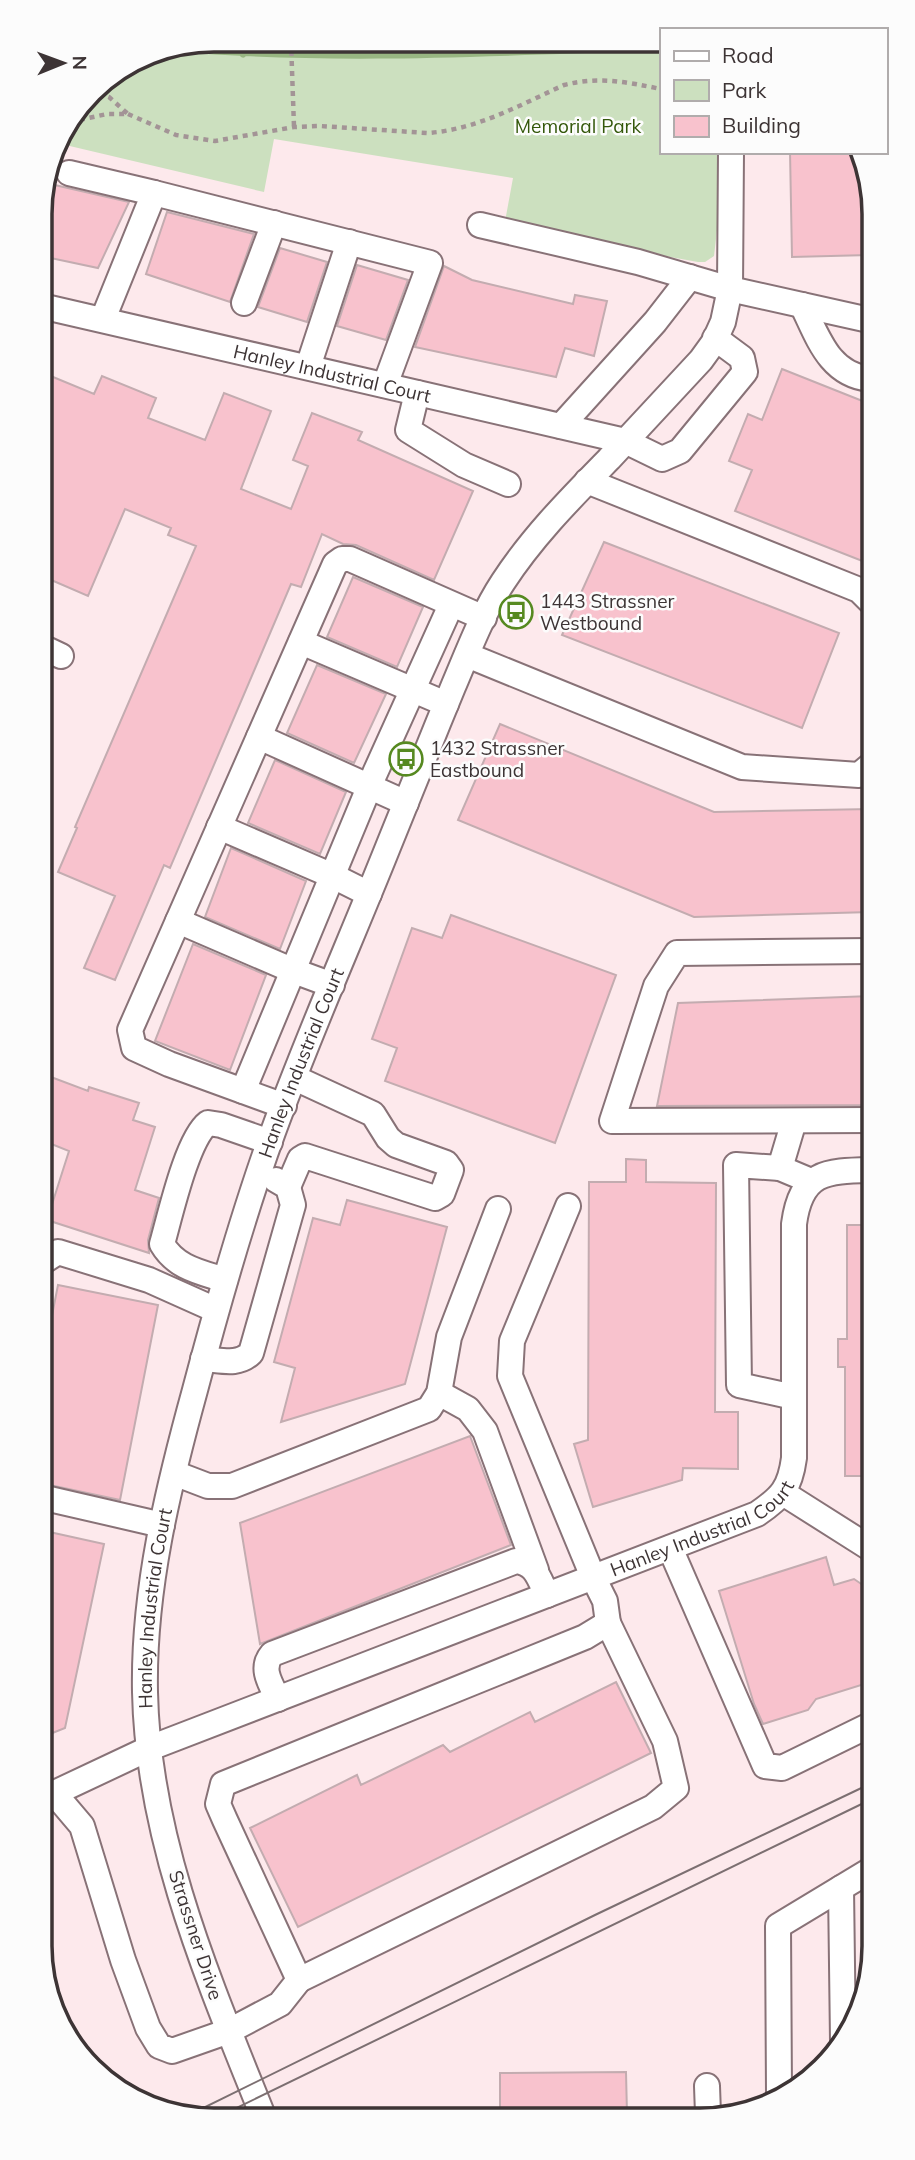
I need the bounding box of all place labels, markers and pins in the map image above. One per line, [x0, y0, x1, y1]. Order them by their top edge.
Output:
place label: 1443 Strassner Westbound [540, 589, 675, 635]
bus stop icon: 1443 Strassner Westbound [497, 593, 535, 631]
place label: 1432 Strassner Eastbound [430, 736, 565, 782]
bus stop icon: 1432 Strassner Eastbound [387, 740, 425, 778]

